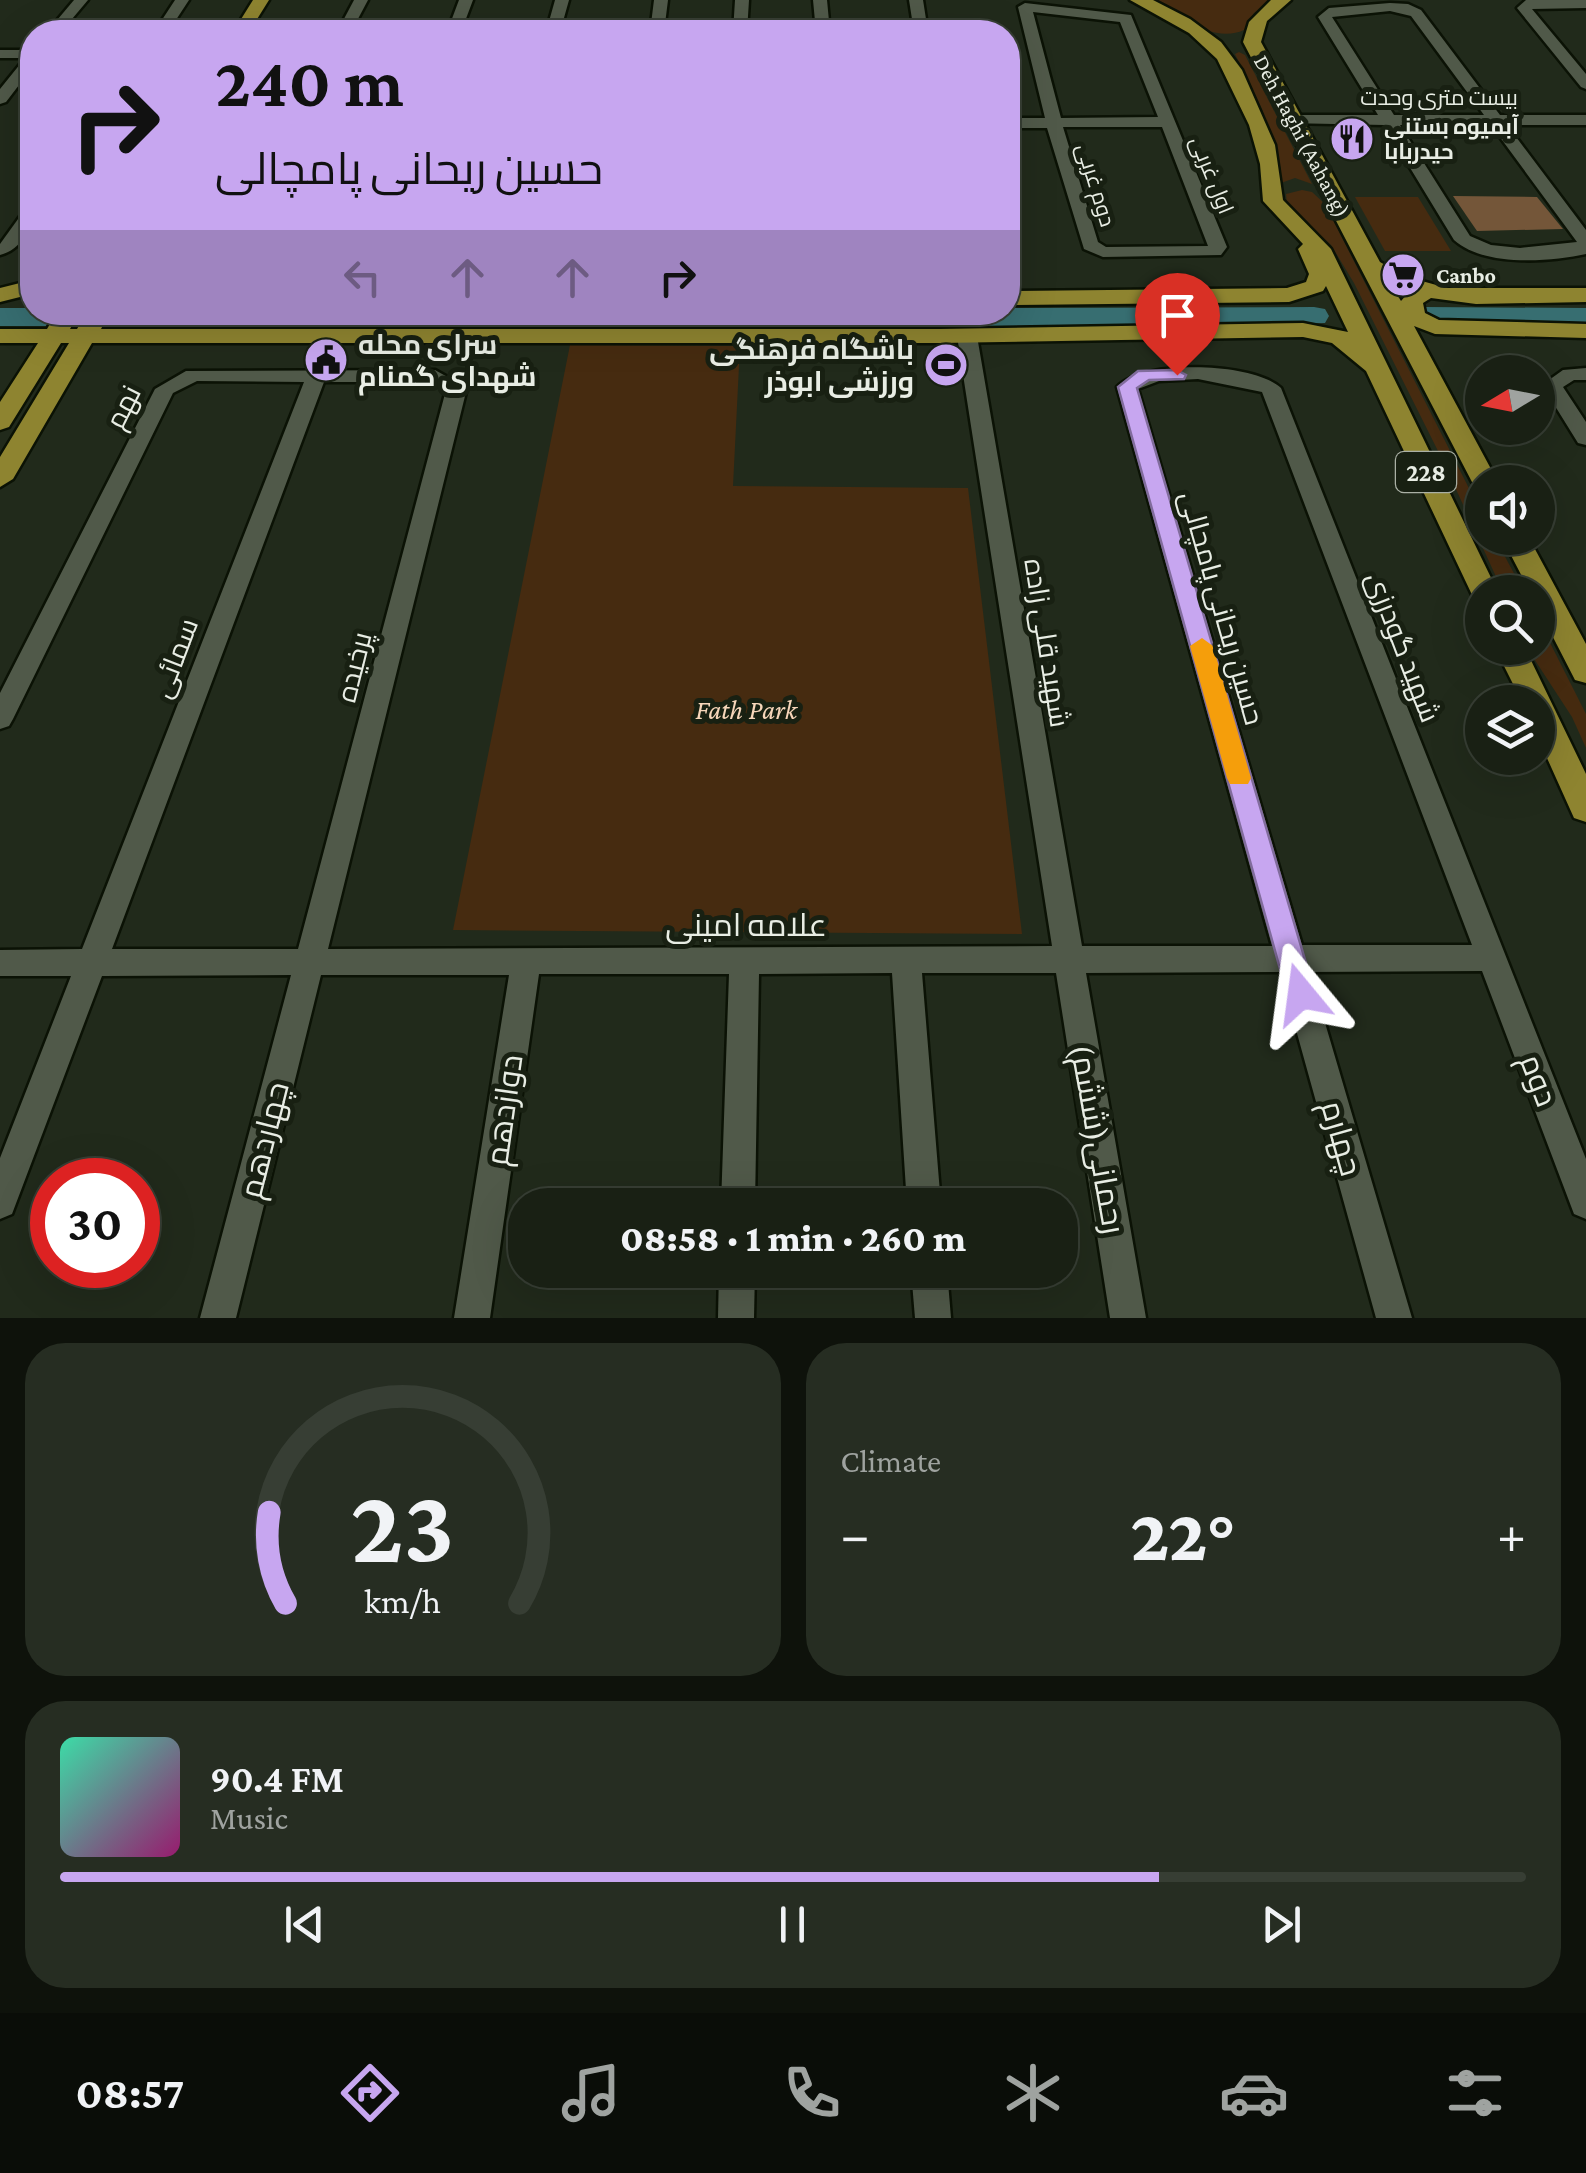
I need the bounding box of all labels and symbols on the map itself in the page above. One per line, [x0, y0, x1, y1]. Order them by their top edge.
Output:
street label: Deh Haghi (Aahang) [1248, 51, 1355, 222]
street label: بیست متری وحدت [1360, 85, 1518, 110]
place label: آبمیوه بستنی حیدربابا [1384, 114, 1519, 164]
restaurant icon: آبمیوه بستنی حیدربابا [1329, 116, 1375, 162]
street label: اول غربی [1184, 132, 1239, 218]
street label: دوم غربی [1069, 140, 1120, 230]
supermarket icon: Canbo [1380, 252, 1426, 298]
place label: Canbo [1436, 263, 1496, 288]
pin [1135, 273, 1220, 376]
place label: سرای محله شهدای گمنام [358, 329, 536, 396]
place label: باشگاه فرهنگی ورزشی ابوذر [709, 334, 914, 398]
public building icon: سرای محله شهدای گمنام [303, 337, 349, 383]
sports icon: باشگاه فرهنگی ورزشی ابوذر [923, 342, 969, 388]
north arrow [1465, 355, 1555, 445]
street label: نهم [99, 380, 150, 436]
road number: 228 [1396, 452, 1456, 492]
street label: حسین ریحانی پامچالی [1171, 488, 1270, 729]
street label: شهید قلی زاده [1017, 556, 1076, 730]
street label: شهید گودرزی [1359, 567, 1446, 727]
street label: سمائی [146, 614, 205, 702]
street label: پرخیده [330, 628, 381, 706]
park label: Fath Park [695, 694, 799, 725]
street label: علامه امینی [665, 907, 827, 944]
position arrow [1249, 942, 1353, 1046]
street label: رحمانی(ششم) [1060, 1042, 1132, 1237]
street label: دوم [1509, 1049, 1565, 1113]
street label: دوازدهم [478, 1052, 534, 1168]
street label: چهاردهم [232, 1078, 300, 1203]
street label: چهارم [1310, 1096, 1370, 1181]
speed limit sign: 30 [30, 1158, 160, 1288]

